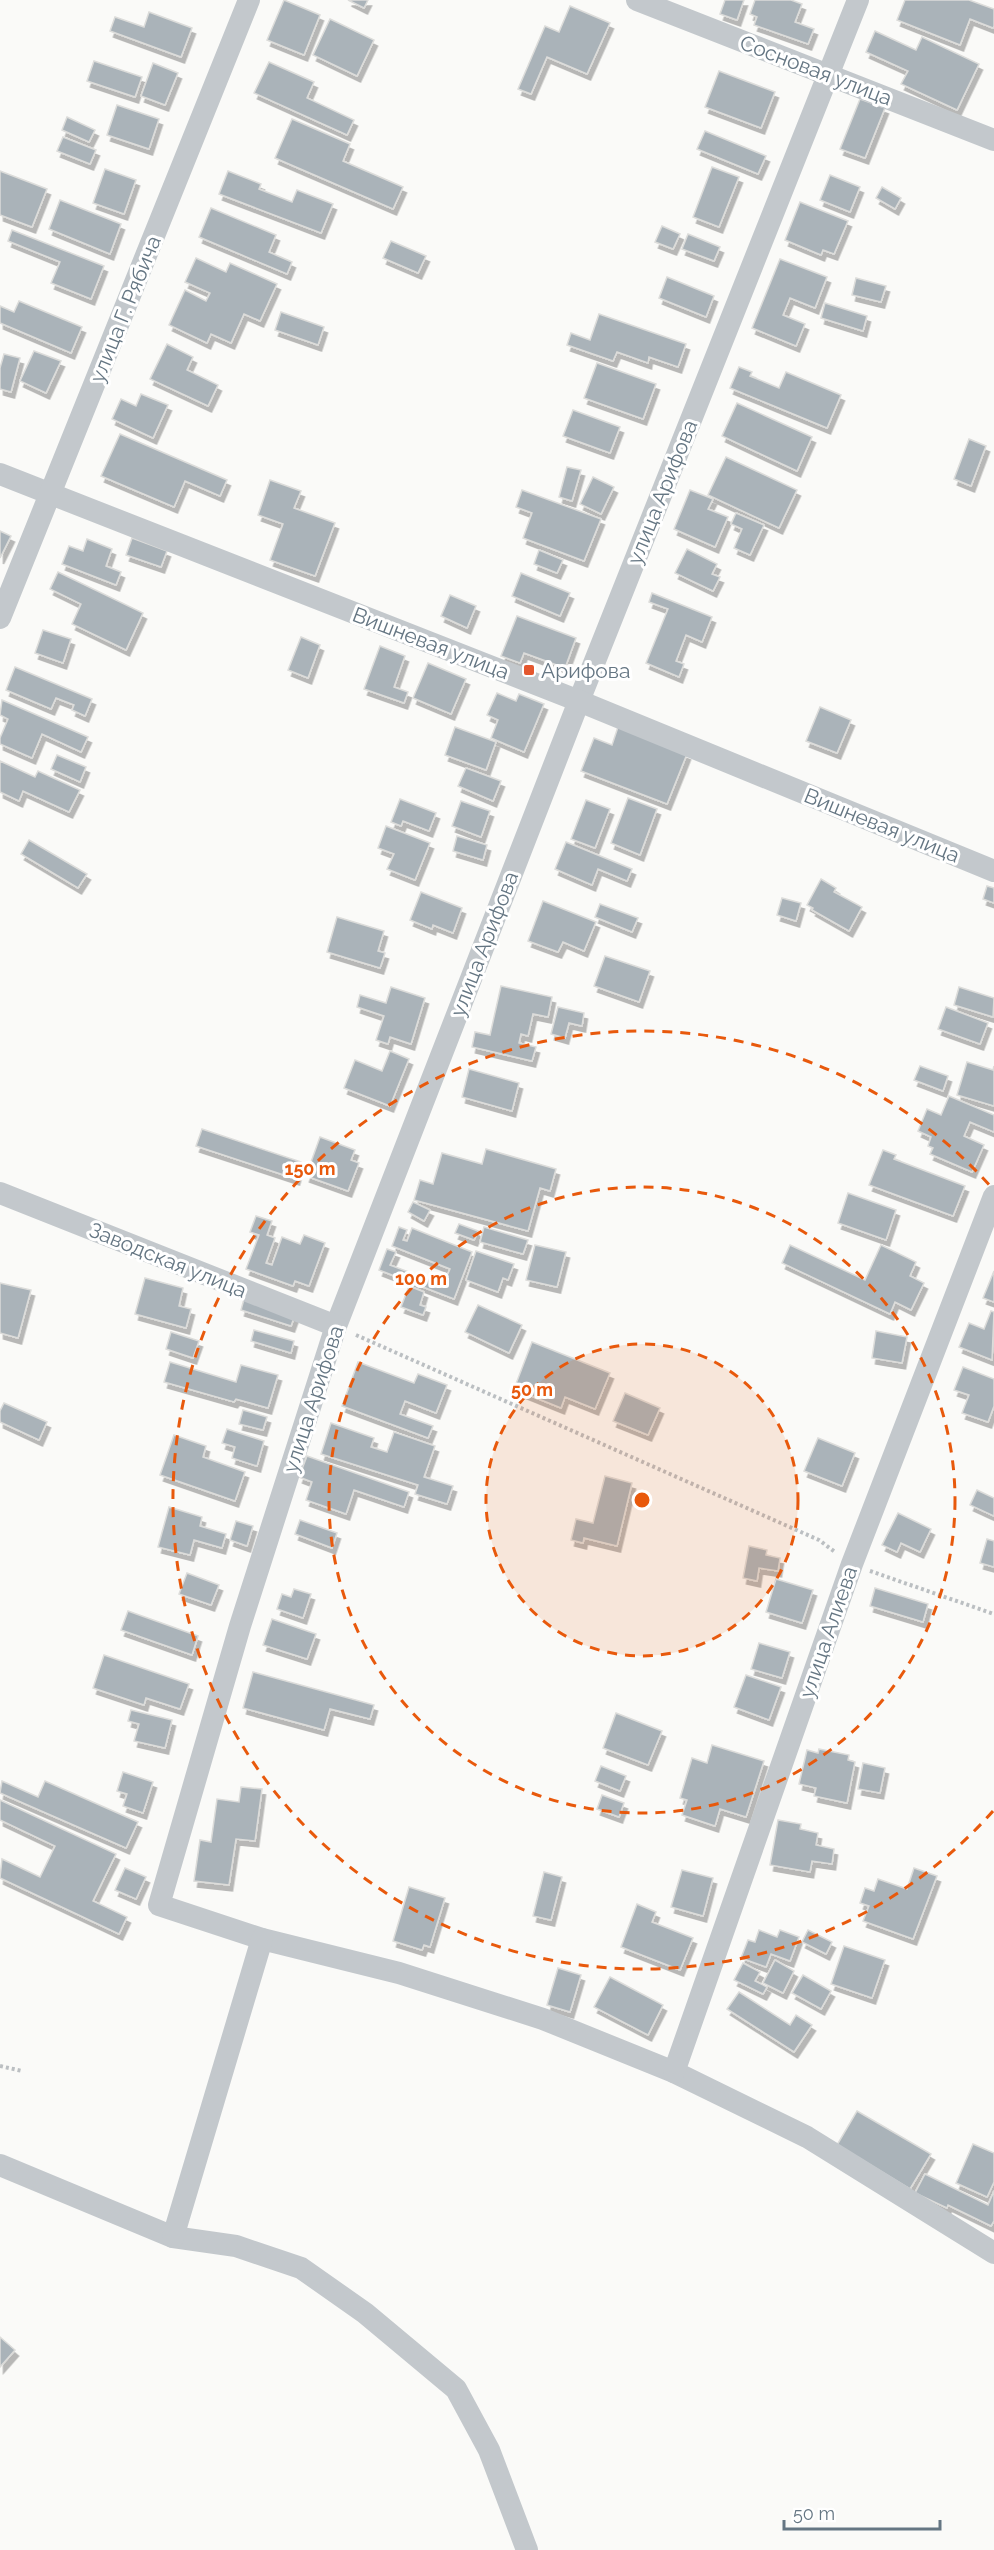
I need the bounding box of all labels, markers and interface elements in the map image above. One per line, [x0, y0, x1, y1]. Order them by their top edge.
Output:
street label: Сосновая улица [736, 29, 896, 111]
street label: улица Г. Рябича [84, 232, 166, 386]
street label: улица Арифова [622, 416, 702, 568]
street label: Вишневая улица [349, 602, 513, 684]
place label: Арифова [541, 658, 630, 683]
marker: Арифова [522, 663, 536, 677]
street label: Вишневая улица [801, 782, 963, 868]
street label: улица Арифова [445, 868, 523, 1020]
text: 150 m [285, 1158, 336, 1179]
street label: Заводская улица [86, 1217, 250, 1303]
text: 100 m [395, 1268, 447, 1289]
street label: улица Арифова [277, 1322, 349, 1476]
text: 50 m [511, 1379, 553, 1400]
centre of rings [632, 1490, 652, 1510]
street label: улица Алиева [794, 1563, 862, 1701]
scale bar [784, 2493, 940, 2531]
text: 50 m [793, 2503, 835, 2524]

